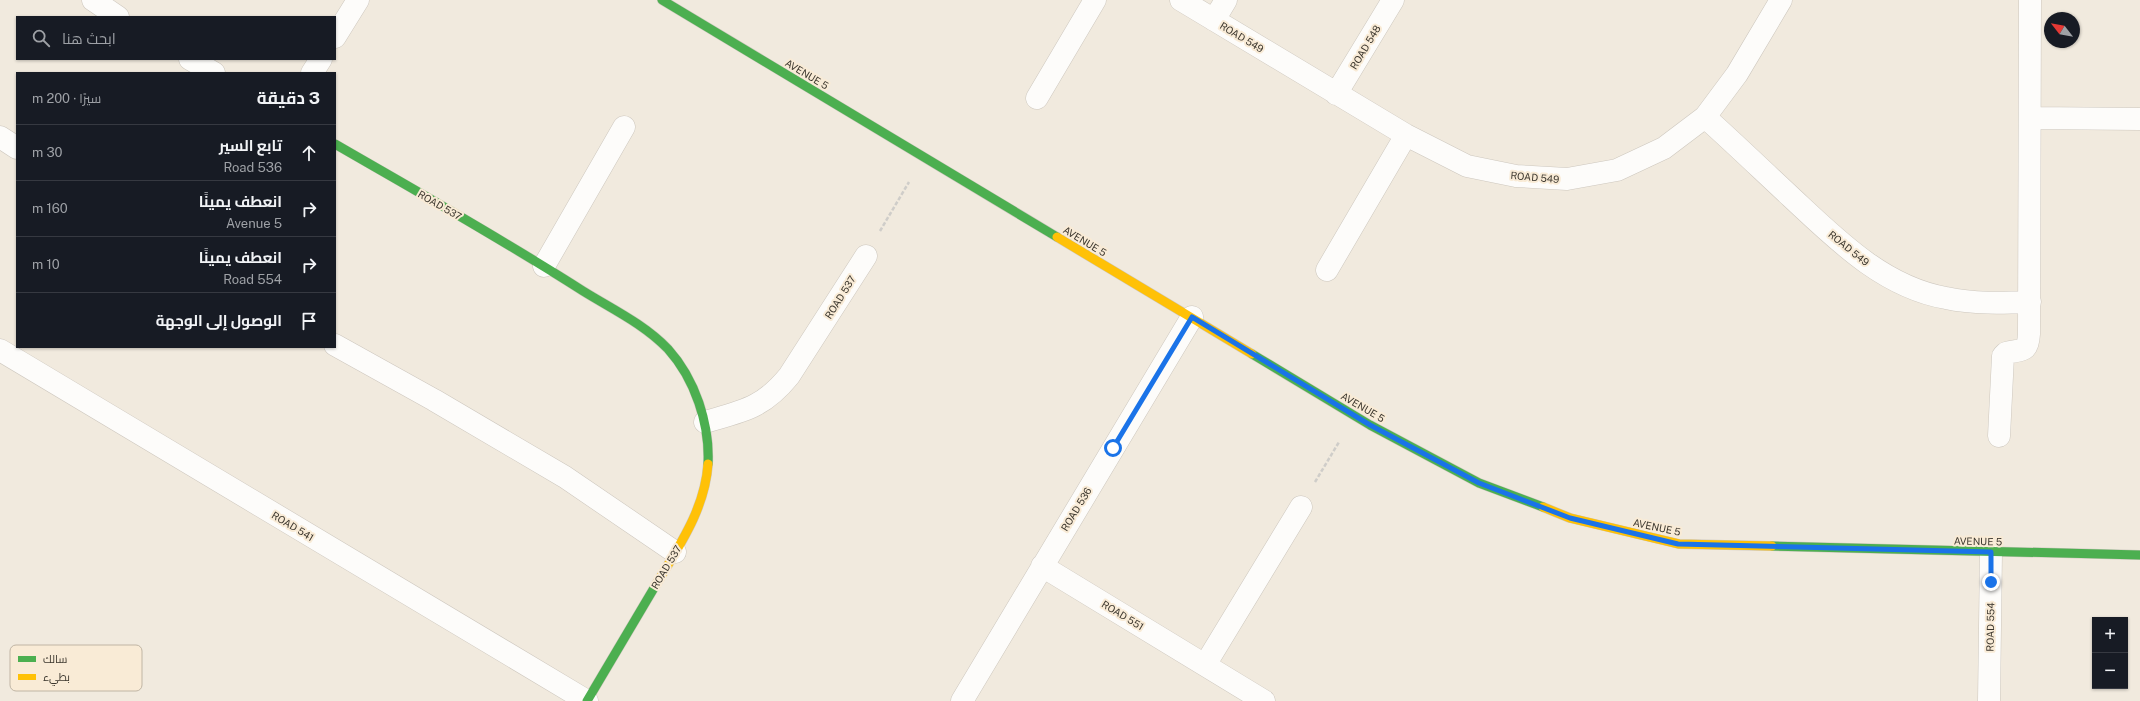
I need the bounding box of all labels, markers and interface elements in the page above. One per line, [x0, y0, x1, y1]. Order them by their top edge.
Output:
north arrow [2044, 12, 2080, 48]
search box [16, 16, 336, 60]
street label: ROAD 549 [1218, 19, 1266, 55]
street label: ROAD 548 [1347, 23, 1383, 71]
icon: search [30, 27, 52, 49]
text: ابحث هنا [62, 30, 116, 47]
street label: AVENUE 5 [783, 56, 831, 92]
text: 3 دقيقة [257, 88, 320, 108]
text: سيرًا · 200 m [32, 91, 101, 106]
text: تابع السير [219, 137, 282, 154]
icon: ahead [298, 142, 320, 164]
text: 30 m [32, 145, 62, 160]
text: Road 536 [224, 160, 282, 175]
street label: ROAD 549 [1510, 169, 1560, 185]
street label: ROAD 537 [416, 188, 464, 222]
text: انعطف يمينًا [199, 193, 282, 210]
icon: right [298, 198, 320, 220]
text: 160 m [32, 201, 68, 216]
text: Avenue 5 [226, 216, 282, 231]
street label: AVENUE 5 [1061, 223, 1109, 259]
street label: ROAD 549 [1826, 228, 1872, 268]
text: انعطف يمينًا [199, 249, 282, 266]
icon: right [298, 254, 320, 276]
text: 10 m [32, 257, 60, 272]
text: Road 554 [223, 272, 282, 287]
street label: ROAD 537 [822, 273, 858, 321]
icon: arrive [298, 310, 320, 332]
text: الوصول إلى الوجهة [156, 312, 282, 329]
street label: AVENUE 5 [1339, 390, 1387, 424]
route start [1104, 439, 1122, 457]
street label: ROAD 536 [1058, 485, 1094, 533]
street label: ROAD 541 [270, 509, 316, 543]
street label: AVENUE 5 [1632, 516, 1682, 538]
street label: AVENUE 5 [1954, 535, 2002, 547]
street label: ROAD 537 [648, 543, 684, 591]
route end [1982, 573, 2000, 591]
street label: ROAD 551 [1100, 598, 1146, 632]
street label: ROAD 554 [1984, 602, 1996, 652]
map controls [2092, 617, 2128, 689]
button: + [2092, 617, 2128, 653]
legend [10, 645, 142, 691]
text: سالك [43, 653, 67, 665]
button: − [2092, 653, 2128, 689]
text: بطيء [43, 671, 70, 686]

